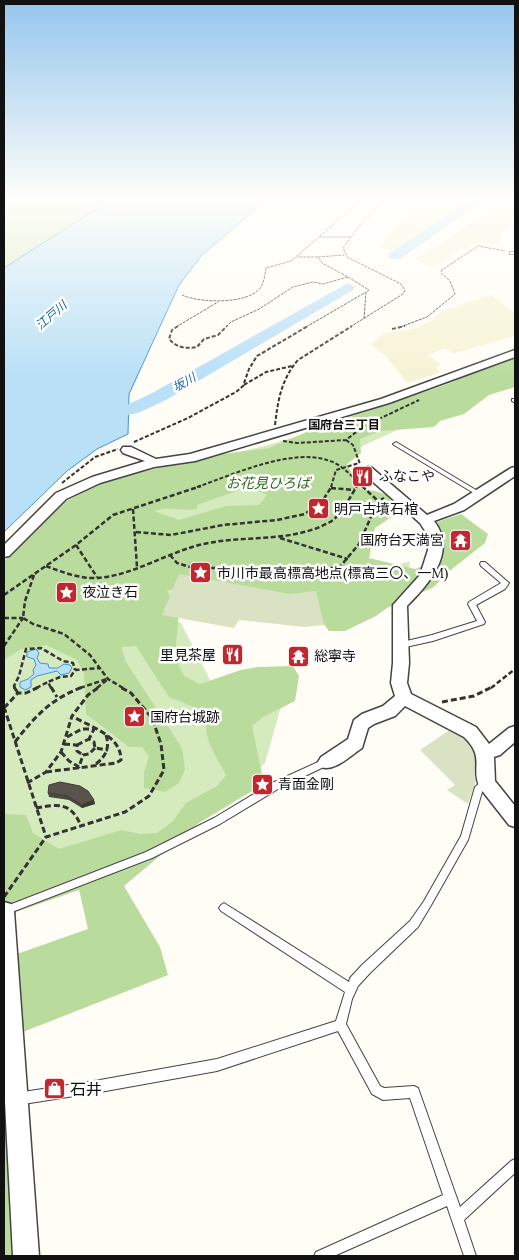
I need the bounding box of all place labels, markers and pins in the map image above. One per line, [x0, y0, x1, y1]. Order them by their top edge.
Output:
restaurant icon: ふなこや [351, 464, 375, 488]
place label: ふなこや [379, 467, 435, 485]
place icon: 明戸古墳石棺 [306, 497, 330, 521]
place label: 明戸古墳石棺 [334, 500, 418, 518]
temple icon: 国府台天満宮 [448, 528, 472, 552]
place label: 国府台天満宮 [360, 531, 444, 549]
place icon: 市川市最高標高地点(標高三〇、一M) [189, 561, 213, 585]
place label: 市川市最高標高地点(標高三〇、一M) [217, 564, 448, 582]
place icon: 夜泣き石 [54, 580, 78, 604]
place label: 夜泣き石 [82, 583, 138, 601]
restaurant icon: 里見茶屋 [220, 643, 244, 667]
temple icon: 総寧寺 [286, 644, 310, 668]
place label: 里見茶屋 [160, 646, 216, 664]
place label: 総寧寺 [314, 647, 356, 665]
place icon: 国府台城跡 [122, 705, 146, 729]
place label: 国府台城跡 [150, 708, 220, 726]
place icon: 青面金剛 [250, 772, 274, 796]
place label: 青面金剛 [278, 775, 334, 793]
shop icon: 石井 [42, 1077, 66, 1101]
place label: 石井 [70, 1079, 102, 1099]

